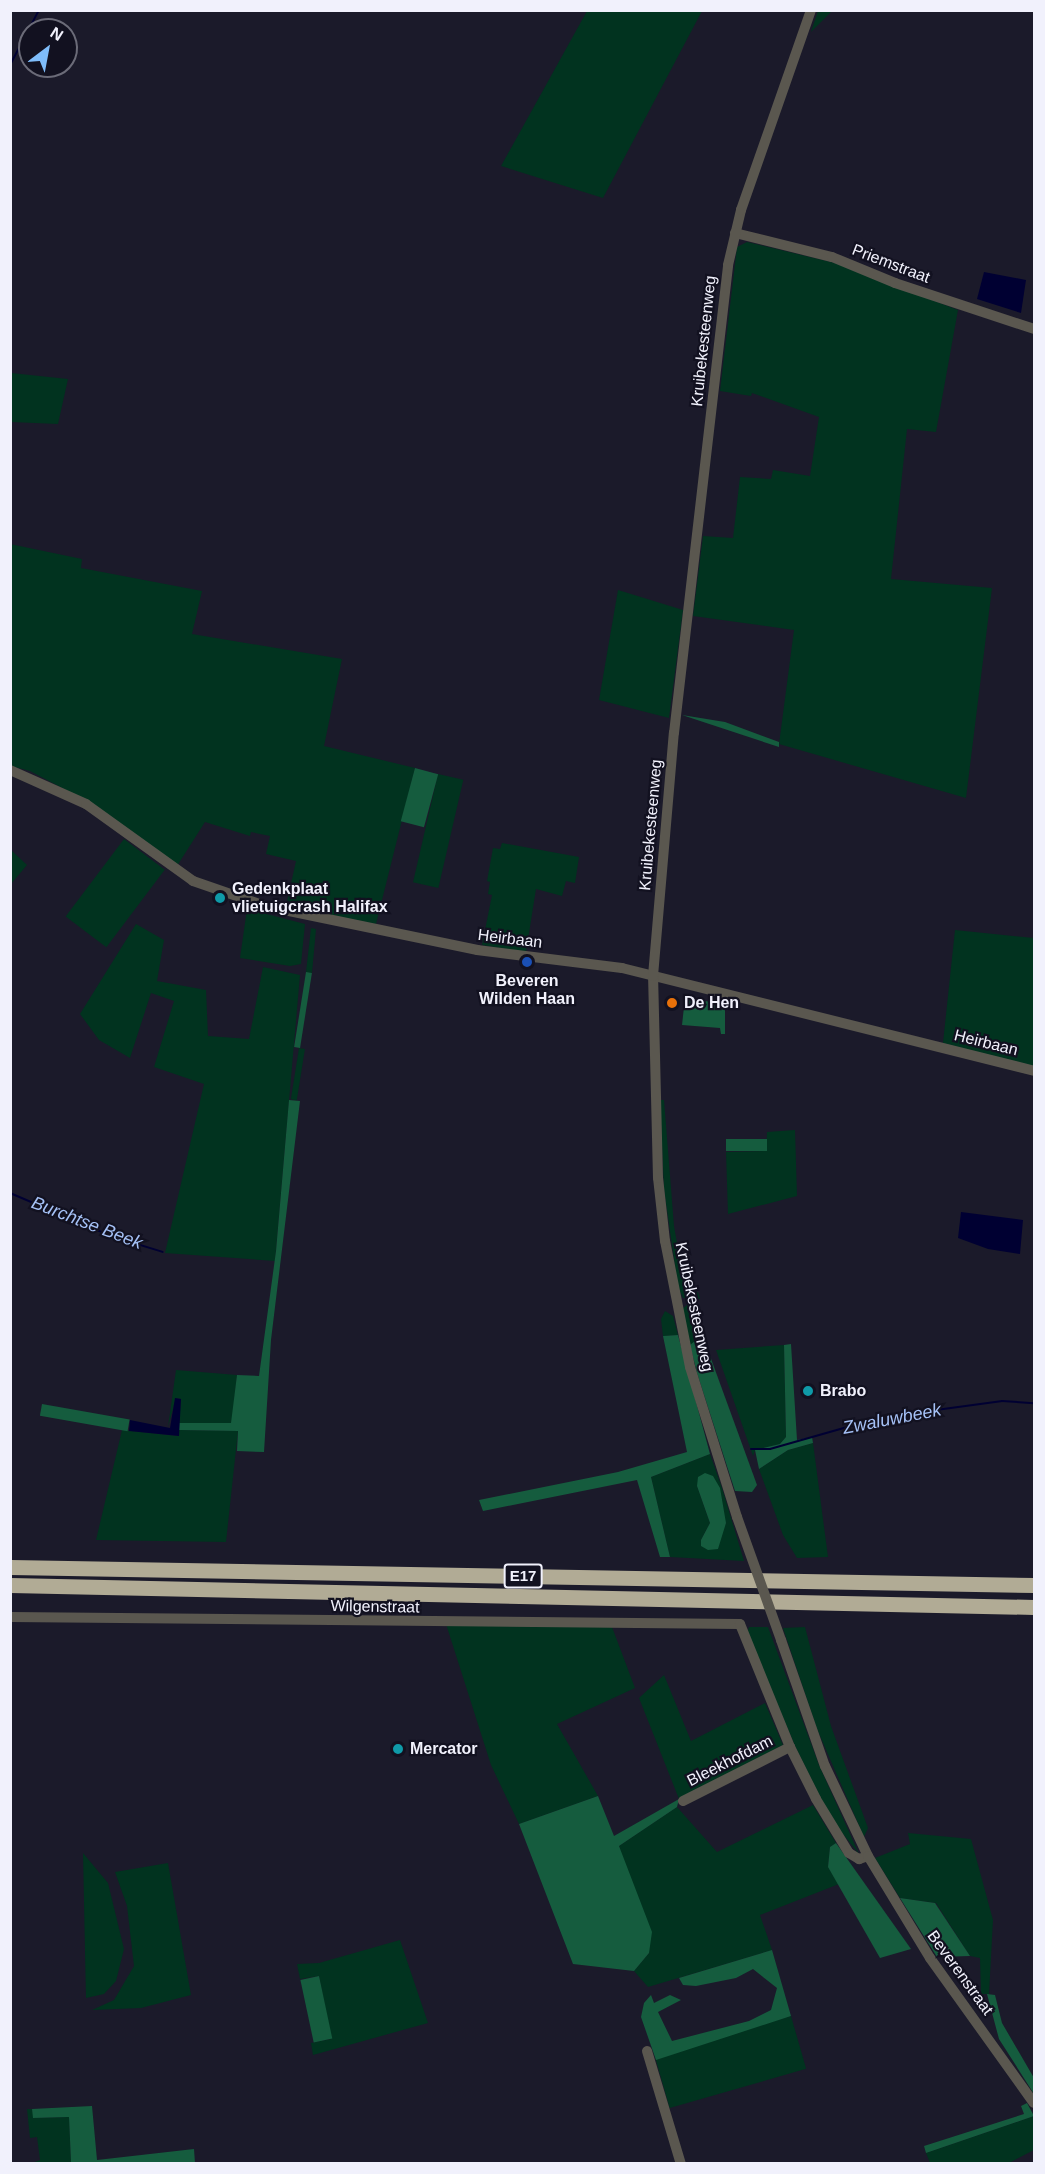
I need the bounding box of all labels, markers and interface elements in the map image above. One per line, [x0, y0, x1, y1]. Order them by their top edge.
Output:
north arrow [18, 18, 78, 78]
text: N [47, 24, 66, 44]
street label: Priemstraat [849, 240, 933, 288]
street label: Kruibekesteenweg [688, 275, 720, 407]
street label: Kruibekesteenweg [636, 759, 666, 891]
place label: Gedenkplaat vlietuigcrash Halifax [232, 879, 388, 917]
marker: Gedenkplaat vlietuigcrash Halifax [213, 891, 227, 905]
street label: Heirbaan [477, 926, 543, 952]
marker: Beveren Wilden Haan [520, 955, 534, 969]
place label: Beveren Wilden Haan [479, 971, 575, 1009]
place label: De Hen [684, 993, 739, 1013]
marker: De Hen [665, 996, 679, 1010]
street label: Heirbaan [952, 1026, 1020, 1060]
water label: Burchtse Beek [28, 1192, 146, 1254]
street label: Kruibekesteenweg [671, 1241, 717, 1373]
place label: Brabo [820, 1381, 866, 1401]
marker: Brabo [801, 1384, 815, 1398]
water label: Zwaluwbeek [841, 1399, 943, 1439]
road number: E17 [504, 1564, 542, 1588]
street label: Wilgenstraat [330, 1597, 420, 1617]
street label: Bleekhofdam [684, 1731, 776, 1791]
place label: Mercator [410, 1739, 478, 1759]
marker: Mercator [391, 1742, 405, 1756]
street label: Beverenstraat [923, 1927, 997, 2019]

